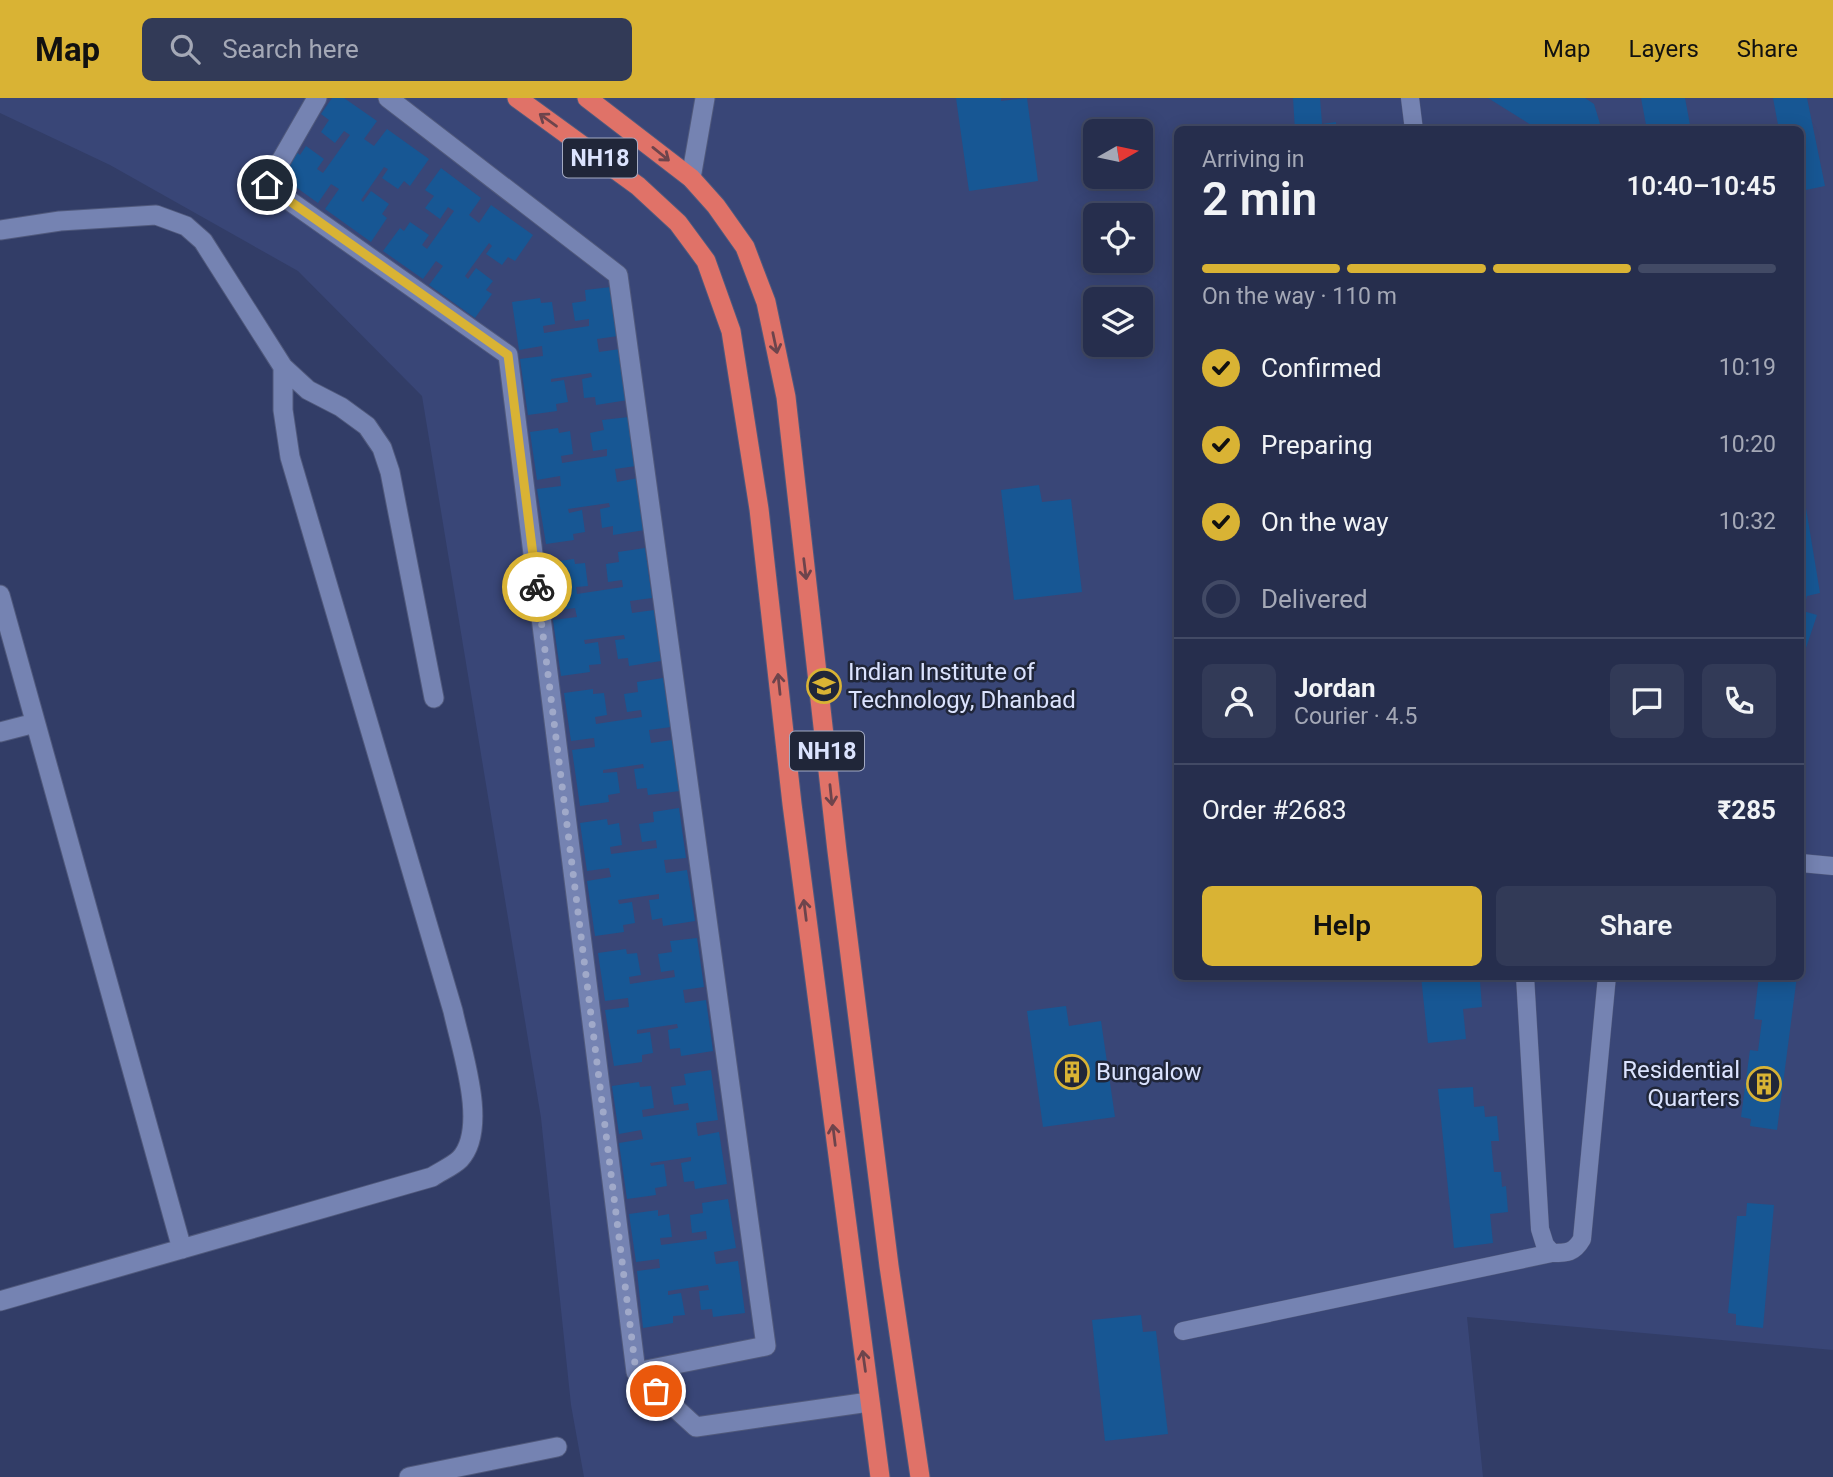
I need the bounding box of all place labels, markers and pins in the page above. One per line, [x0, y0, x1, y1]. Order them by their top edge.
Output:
pin [237, 155, 297, 215]
place label: Indian Institute of Technology, Dhanbad [848, 658, 1076, 714]
school or university icon: Indian Institute of Technology, Dhanbad [805, 667, 843, 705]
building icon: Bungalow [1053, 1053, 1091, 1091]
place label: Residential Quarters [1622, 1056, 1740, 1112]
place label: Bungalow [1096, 1058, 1202, 1086]
building icon: Residential Quarters [1745, 1065, 1783, 1103]
pin [626, 1361, 686, 1421]

